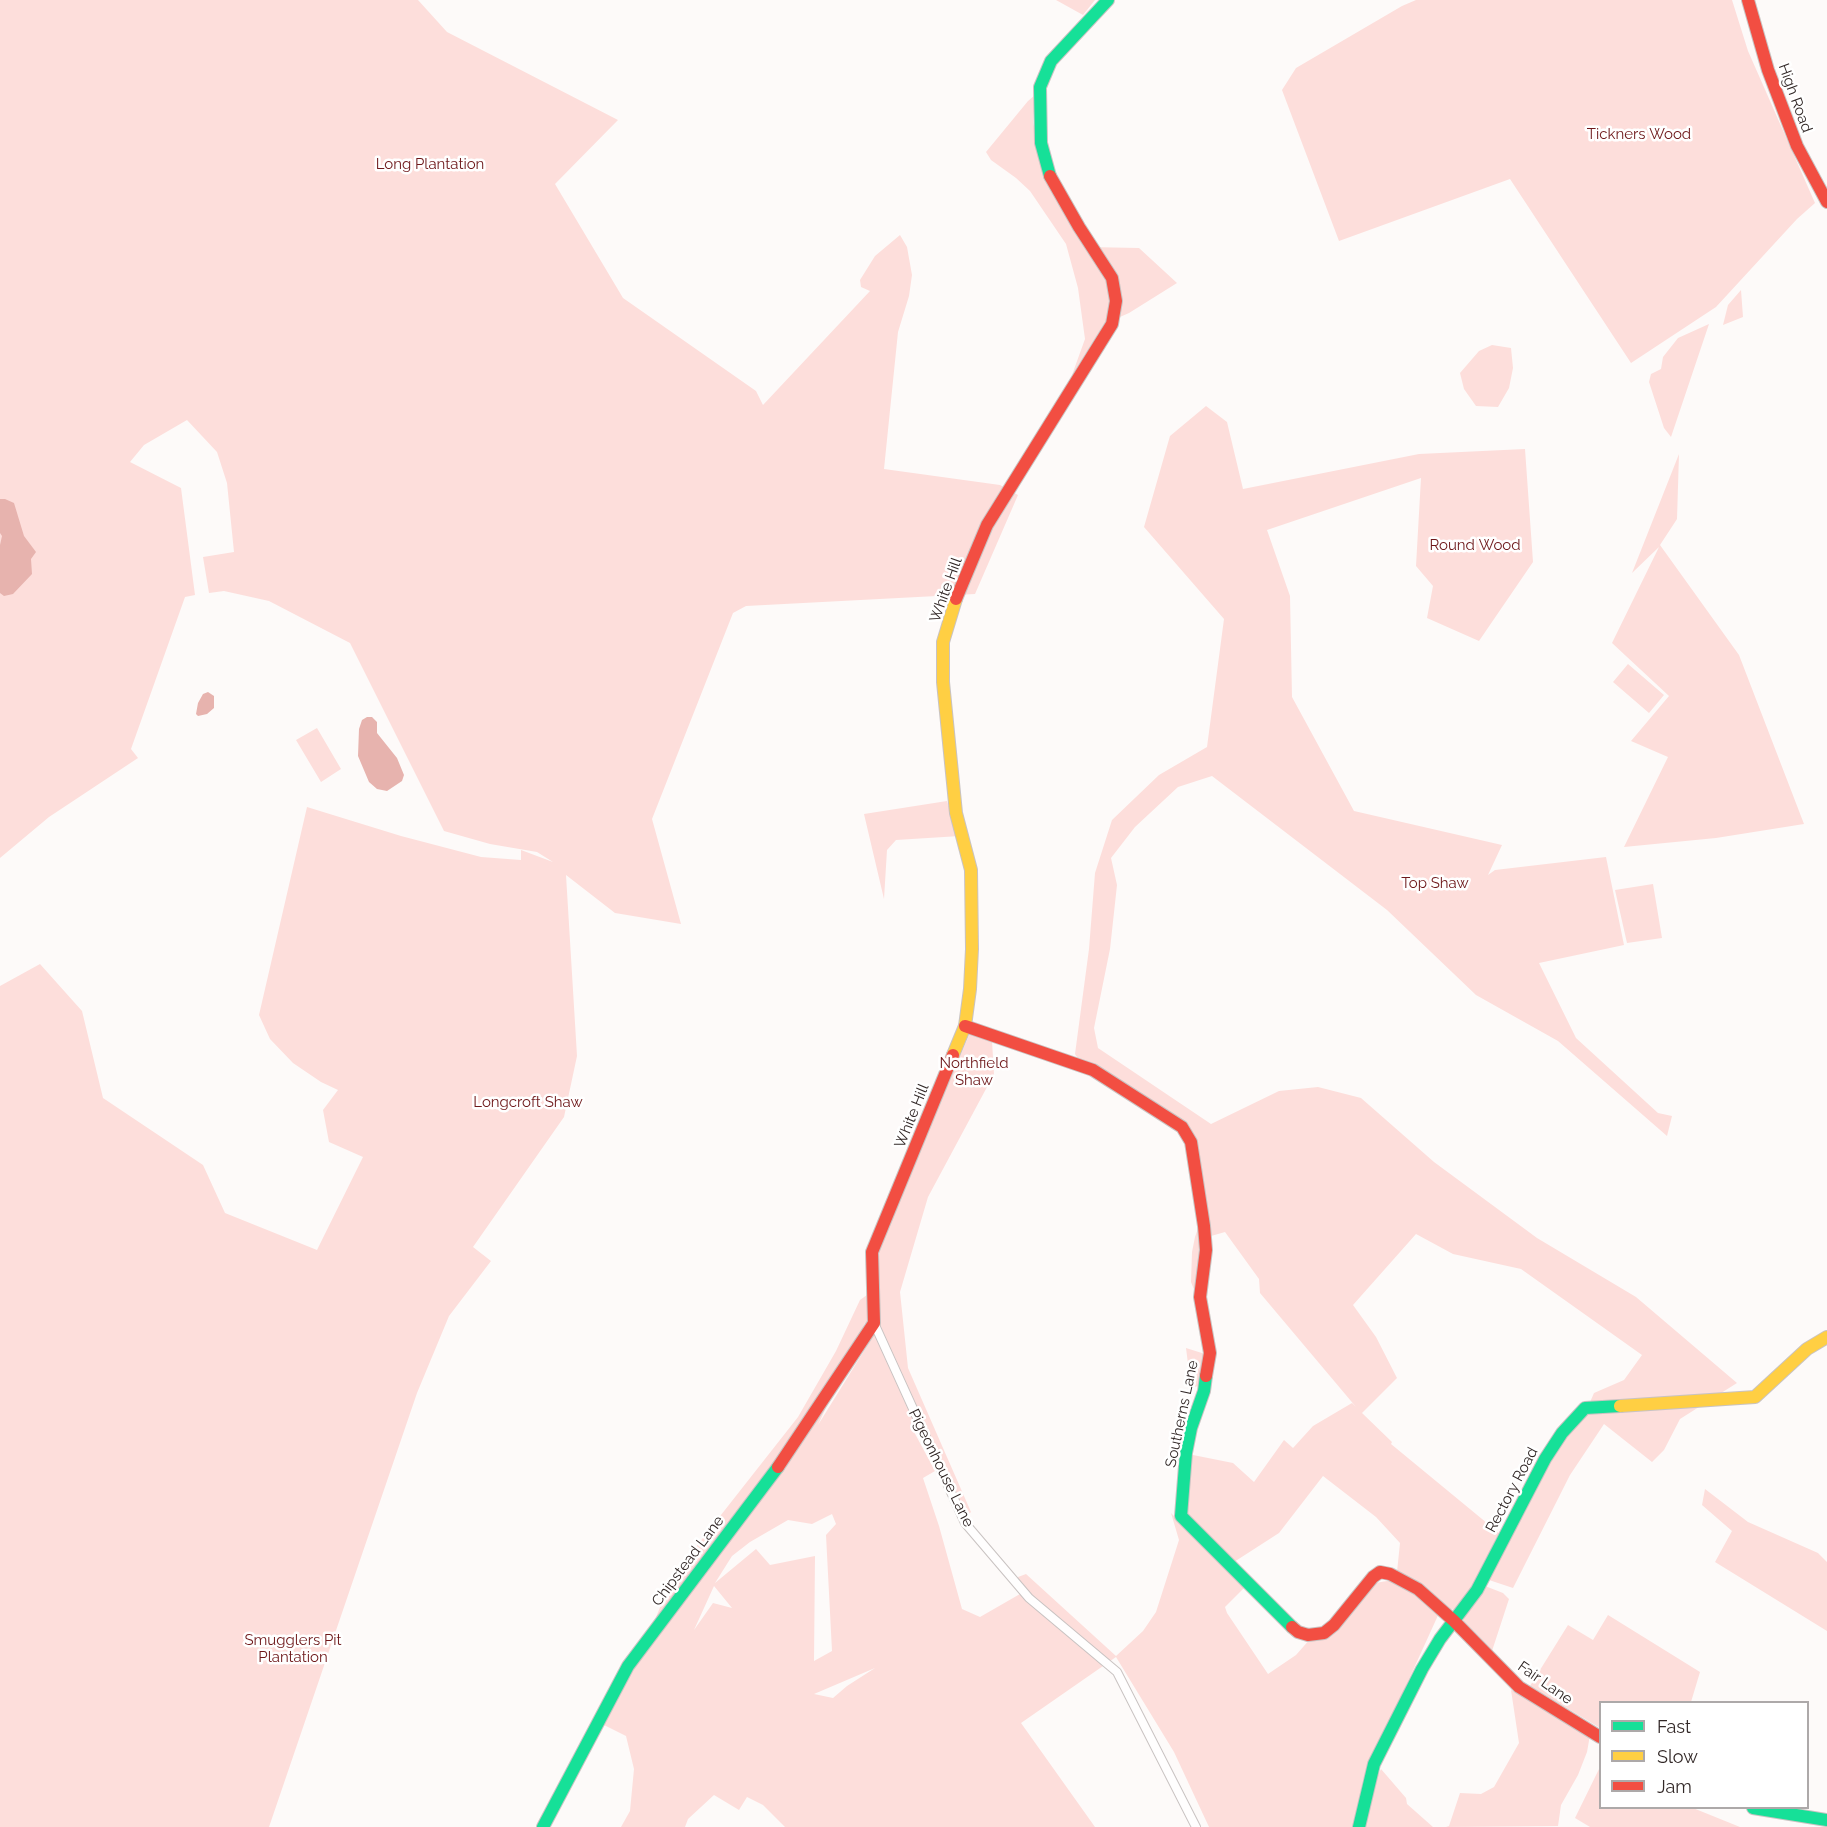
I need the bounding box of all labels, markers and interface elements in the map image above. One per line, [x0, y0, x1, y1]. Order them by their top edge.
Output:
street label: High Road [1774, 61, 1816, 135]
park label: Tickners Wood [1587, 125, 1691, 143]
park label: Long Plantation [376, 155, 484, 173]
park label: Round Wood [1429, 536, 1521, 554]
street label: White Hill [926, 555, 966, 625]
park label: Top Shaw [1401, 874, 1469, 892]
park label: Northfield Shaw [939, 1054, 1009, 1089]
street label: White Hill [891, 1081, 933, 1151]
park label: Longcroft Shaw [473, 1093, 583, 1111]
street label: Southerns Lane [1162, 1359, 1202, 1469]
street label: Pigeonhouse Lane [905, 1406, 977, 1530]
street label: Rectory Road [1482, 1444, 1542, 1536]
street label: Chipstead Lane [648, 1512, 728, 1610]
park label: Smugglers Pit Plantation [244, 1631, 342, 1666]
street label: Fair Lane [1514, 1658, 1576, 1708]
legend [1599, 1701, 1809, 1809]
text: Fast [1657, 1716, 1691, 1737]
text: Slow [1657, 1746, 1698, 1767]
text: Jam [1657, 1776, 1692, 1797]

